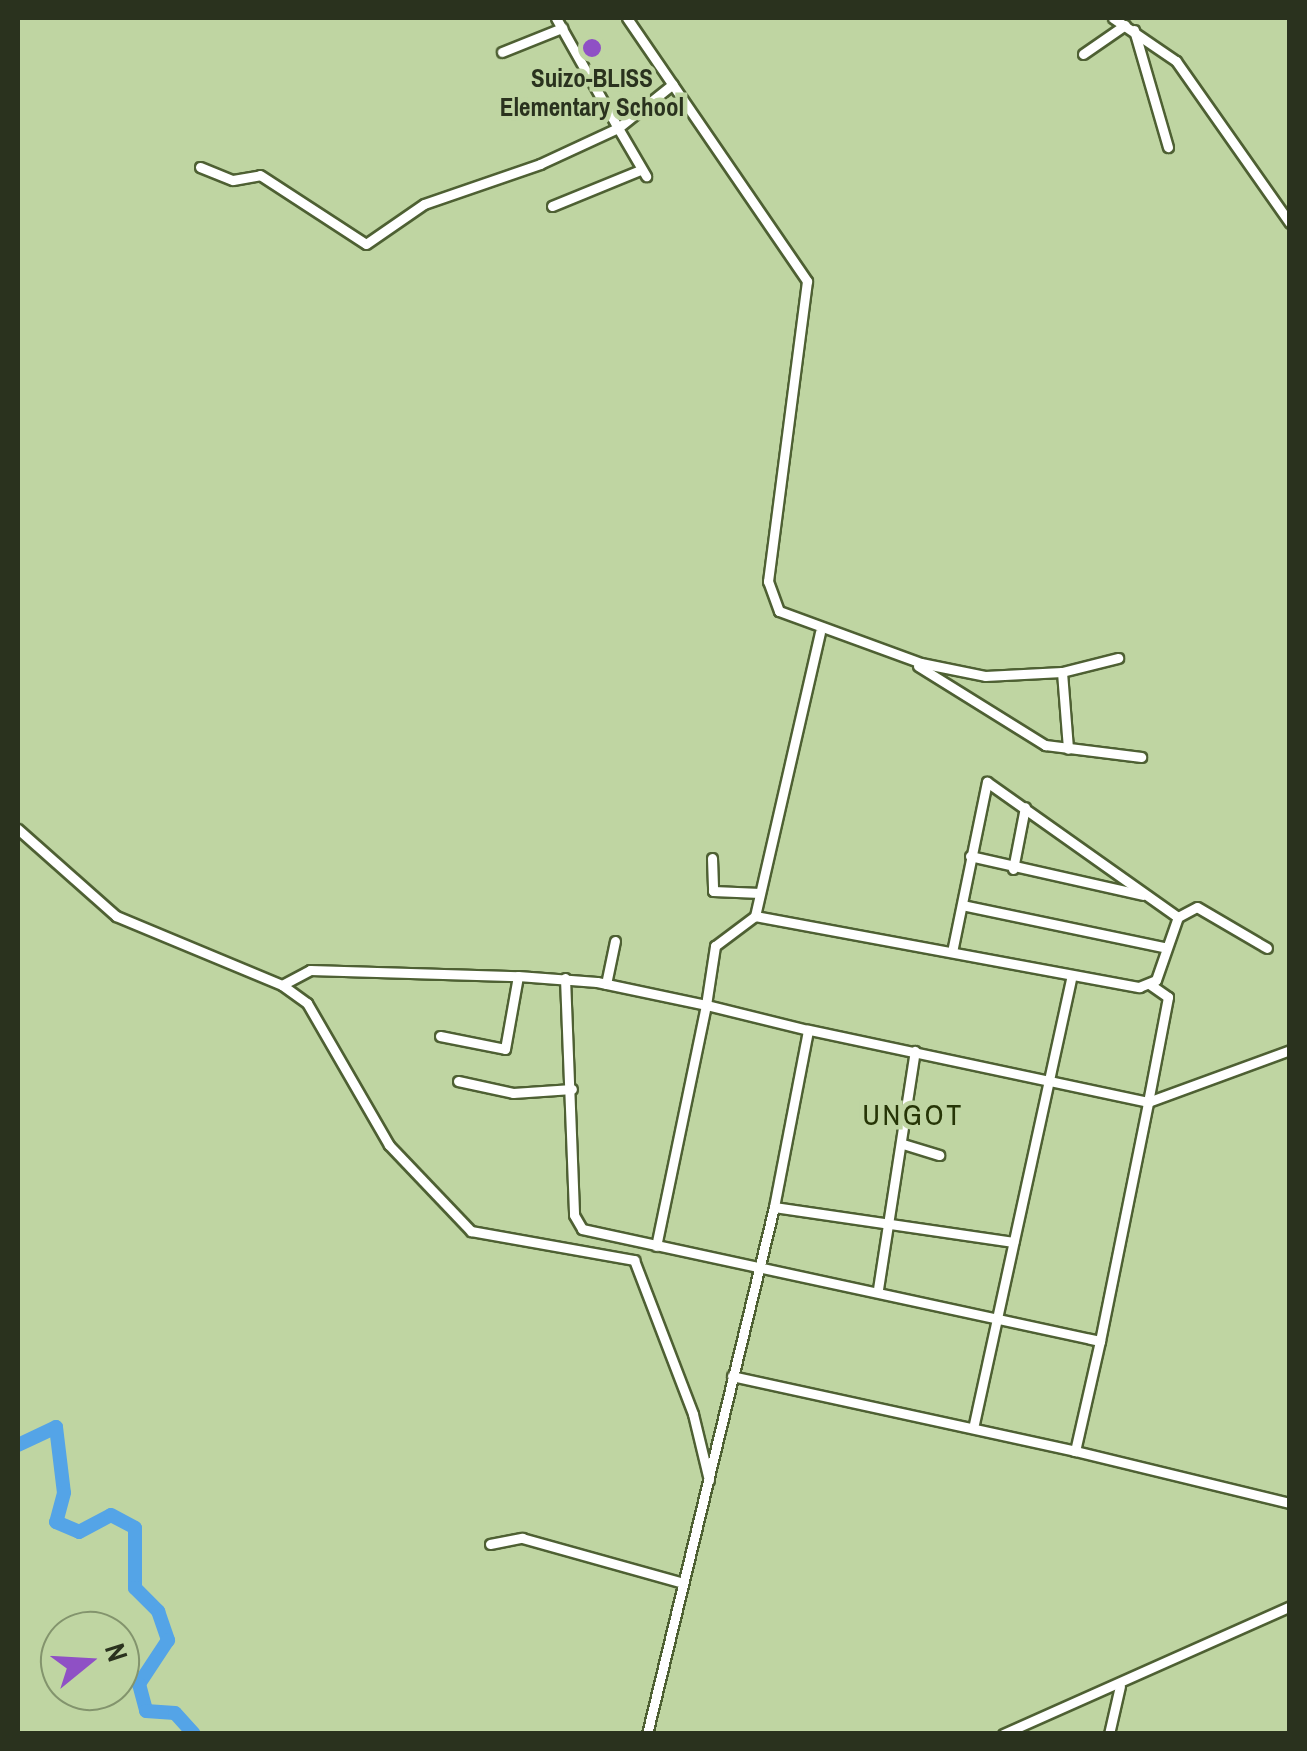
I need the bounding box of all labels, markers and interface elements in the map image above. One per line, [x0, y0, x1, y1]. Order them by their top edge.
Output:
marker: Suizo-BLISS Elementary School [581, 37, 603, 59]
place label: Suizo-BLISS Elementary School [500, 64, 684, 123]
district label: UNGOT [862, 1096, 964, 1132]
north arrow [40, 1611, 140, 1711]
text: N [96, 1639, 137, 1666]

